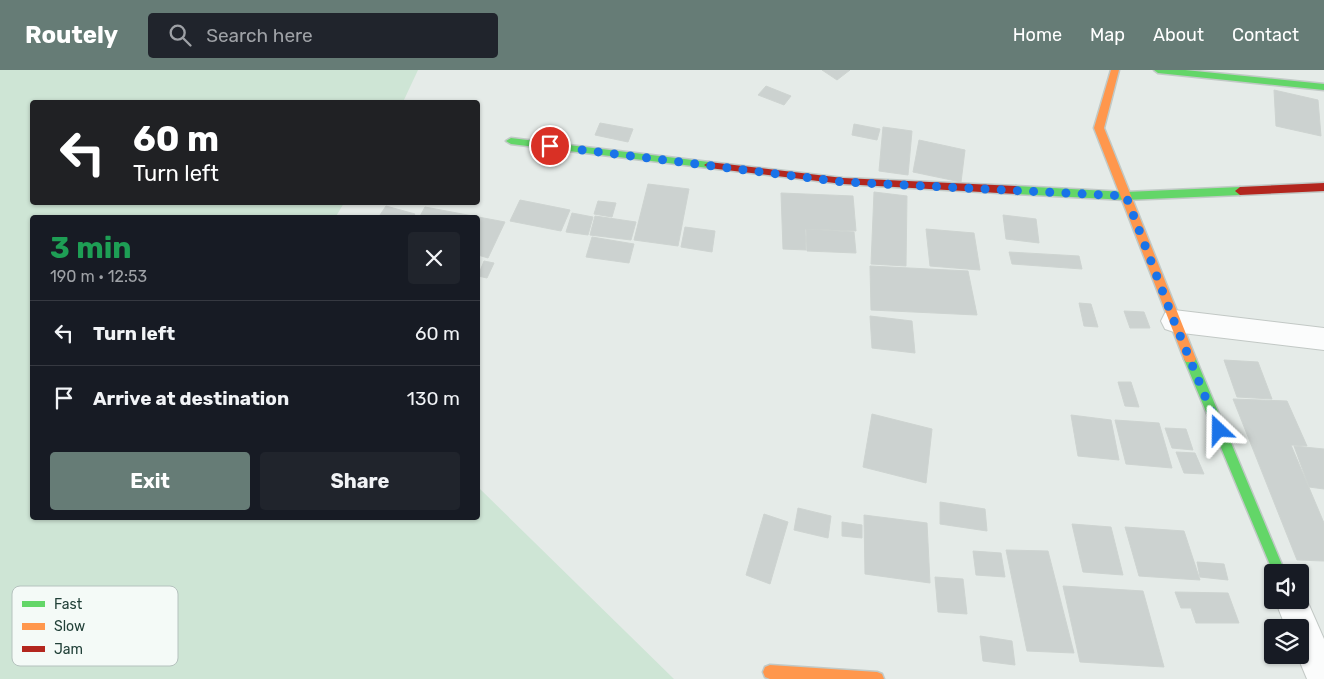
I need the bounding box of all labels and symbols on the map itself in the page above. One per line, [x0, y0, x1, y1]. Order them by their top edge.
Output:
pin [529, 125, 571, 167]
position arrow [1192, 403, 1244, 455]
legend [12, 586, 178, 666]
text: Fast [54, 596, 83, 613]
text: Slow [54, 618, 85, 635]
text: Jam [54, 641, 83, 658]

